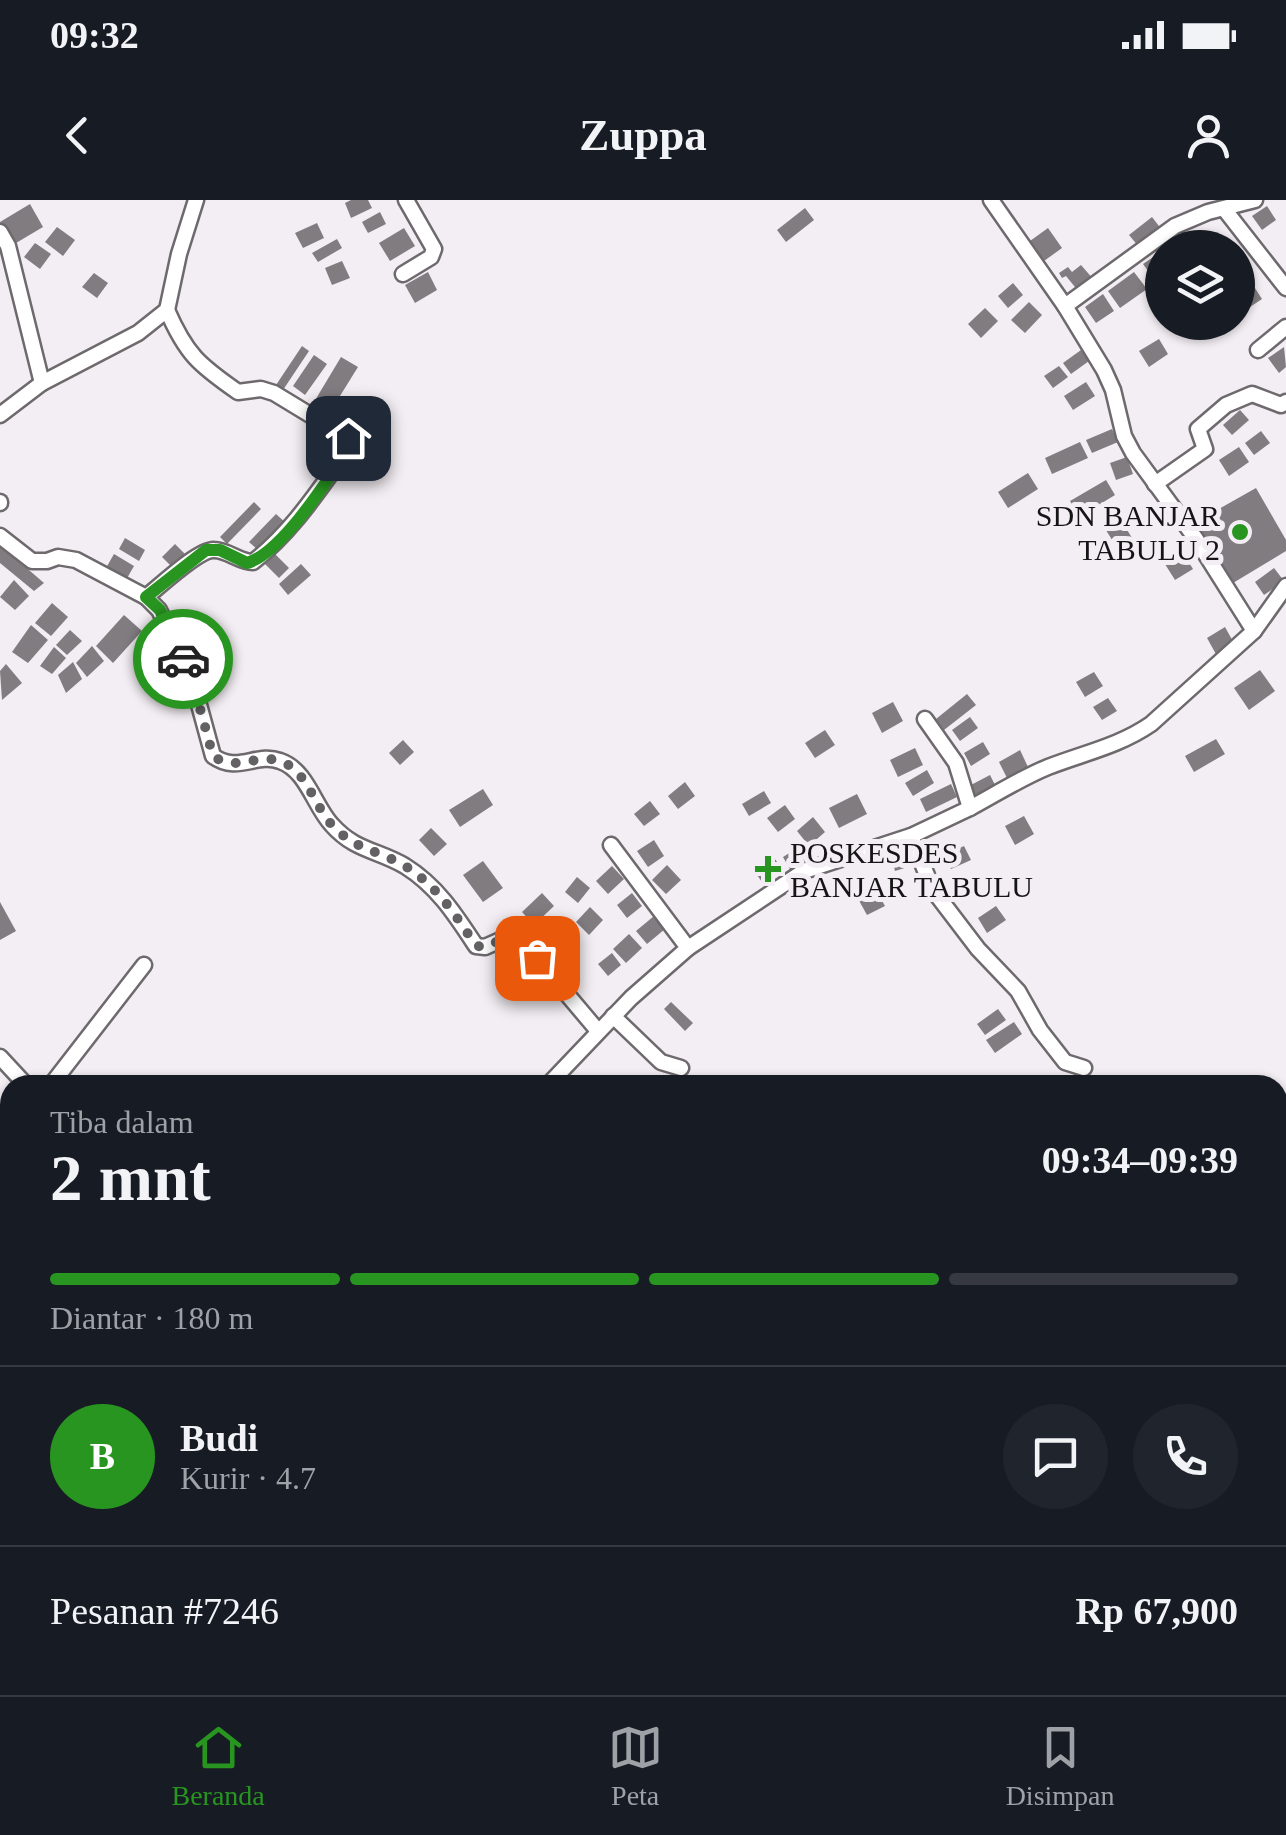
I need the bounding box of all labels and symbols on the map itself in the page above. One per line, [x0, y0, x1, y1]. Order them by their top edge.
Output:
pin [306, 396, 391, 481]
place label: SDN BANJAR TABULU 2 [1036, 499, 1220, 566]
marker: SDN BANJAR TABULU 2 [1229, 521, 1251, 543]
courier [133, 609, 233, 709]
place label: POSKESDES BANJAR TABULU [790, 836, 1033, 903]
marker: POSKESDES BANJAR TABULU [755, 856, 781, 882]
pin [495, 916, 580, 1001]

